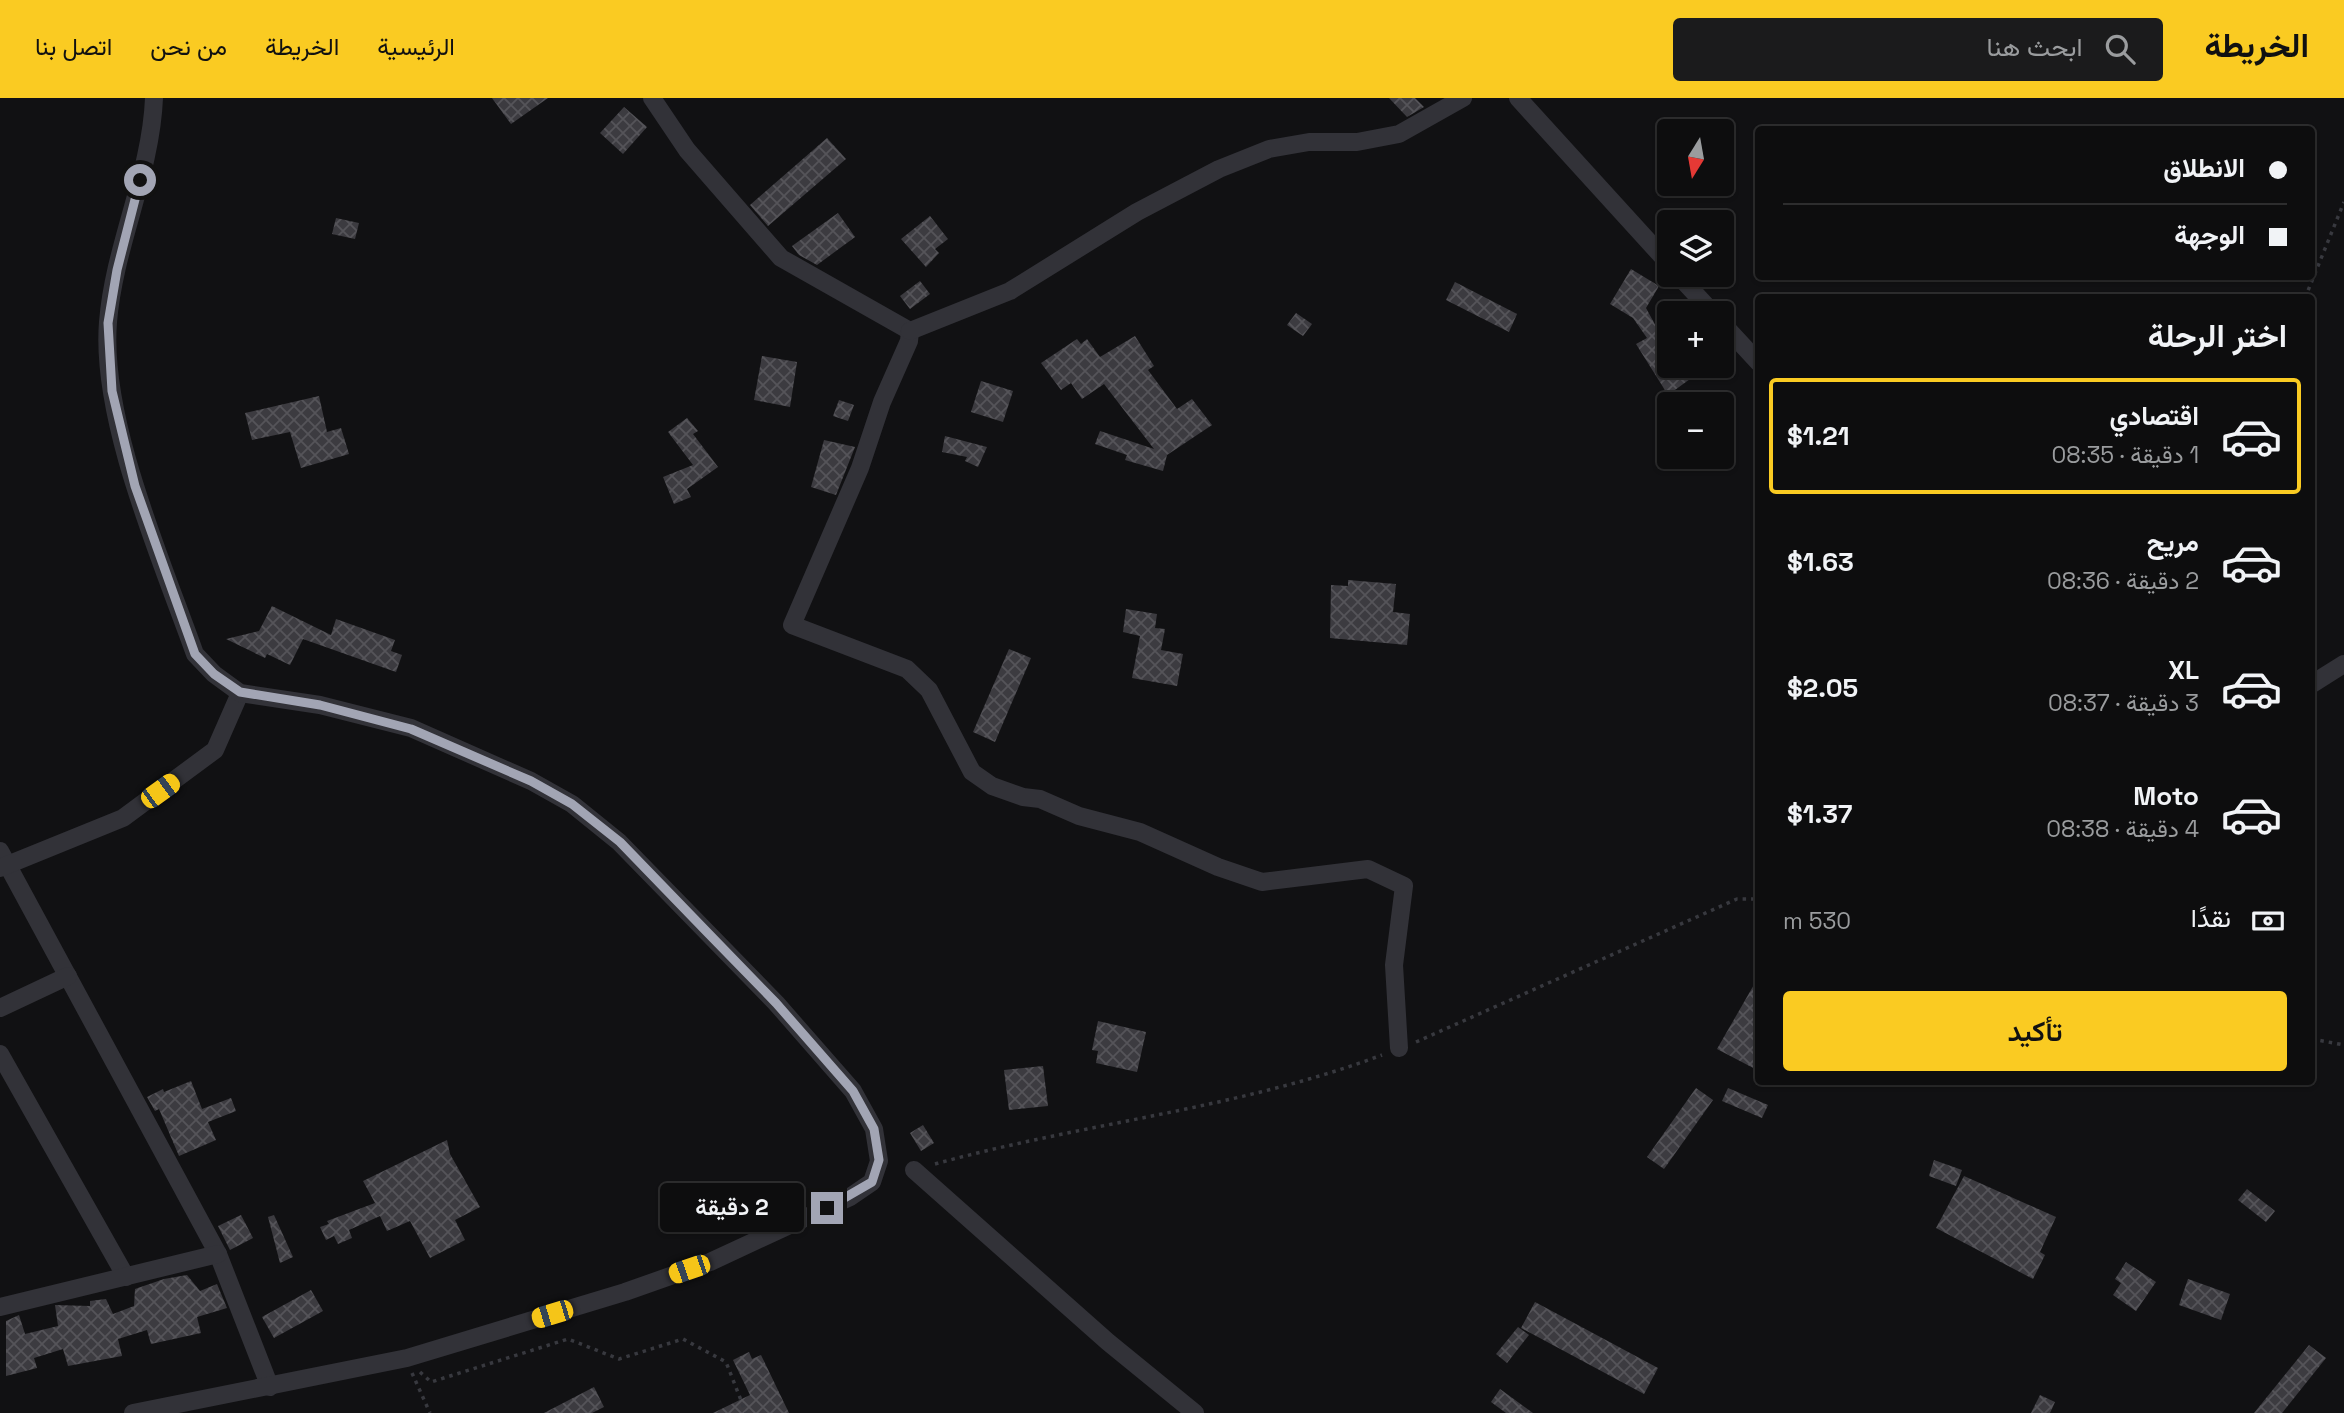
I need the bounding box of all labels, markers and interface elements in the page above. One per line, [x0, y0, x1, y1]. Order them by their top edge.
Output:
search box [1673, 18, 2163, 81]
text: الخريطة [2205, 25, 2309, 67]
text: ابحث هنا [1987, 30, 2083, 64]
icon: search [2101, 30, 2139, 68]
text: اتصل بنا [35, 31, 112, 62]
text: من نحن [150, 31, 227, 62]
text: الخريطة [265, 31, 339, 62]
text: الرئيسية [377, 31, 455, 62]
north arrow [1657, 119, 1734, 196]
map controls [1657, 119, 1734, 469]
text: الانطلاق [2163, 151, 2245, 185]
route start [124, 164, 156, 196]
button: layers [1657, 210, 1734, 287]
text: الوجهة [2174, 218, 2245, 252]
button: + [1657, 301, 1734, 378]
text: اختر الرحلة [2148, 316, 2287, 356]
button: − [1657, 392, 1734, 469]
text: اقتصادي [2110, 399, 2199, 433]
icon: car [2220, 405, 2283, 468]
text: $1.21 [1787, 419, 1849, 453]
text: 1 دقيقة · 08:35 [2052, 440, 2199, 470]
text: مريح [2147, 525, 2199, 559]
icon: car [2220, 531, 2283, 594]
text: $1.63 [1787, 545, 1854, 579]
text: 2 دقيقة · 08:36 [2047, 566, 2199, 596]
text: XL [2168, 653, 2199, 687]
icon: car [2220, 657, 2283, 720]
text: $2.05 [1787, 671, 1858, 705]
text: 3 دقيقة · 08:37 [2048, 688, 2199, 718]
car [137, 770, 184, 812]
text: Moto [2133, 779, 2199, 813]
icon: car [2220, 783, 2283, 846]
text: $1.37 [1787, 797, 1852, 831]
text: 4 دقيقة · 08:38 [2046, 814, 2199, 844]
text: نقدًا [2191, 901, 2231, 935]
icon: cash [2249, 902, 2287, 940]
text: 530 m [1783, 906, 1851, 936]
button: تأكيد [1783, 991, 2287, 1071]
callout: 2 دقيقة [659, 1184, 802, 1232]
text: 2 دقيقة [695, 1192, 769, 1222]
route end [811, 1192, 843, 1224]
car [666, 1252, 713, 1286]
car [529, 1298, 576, 1330]

